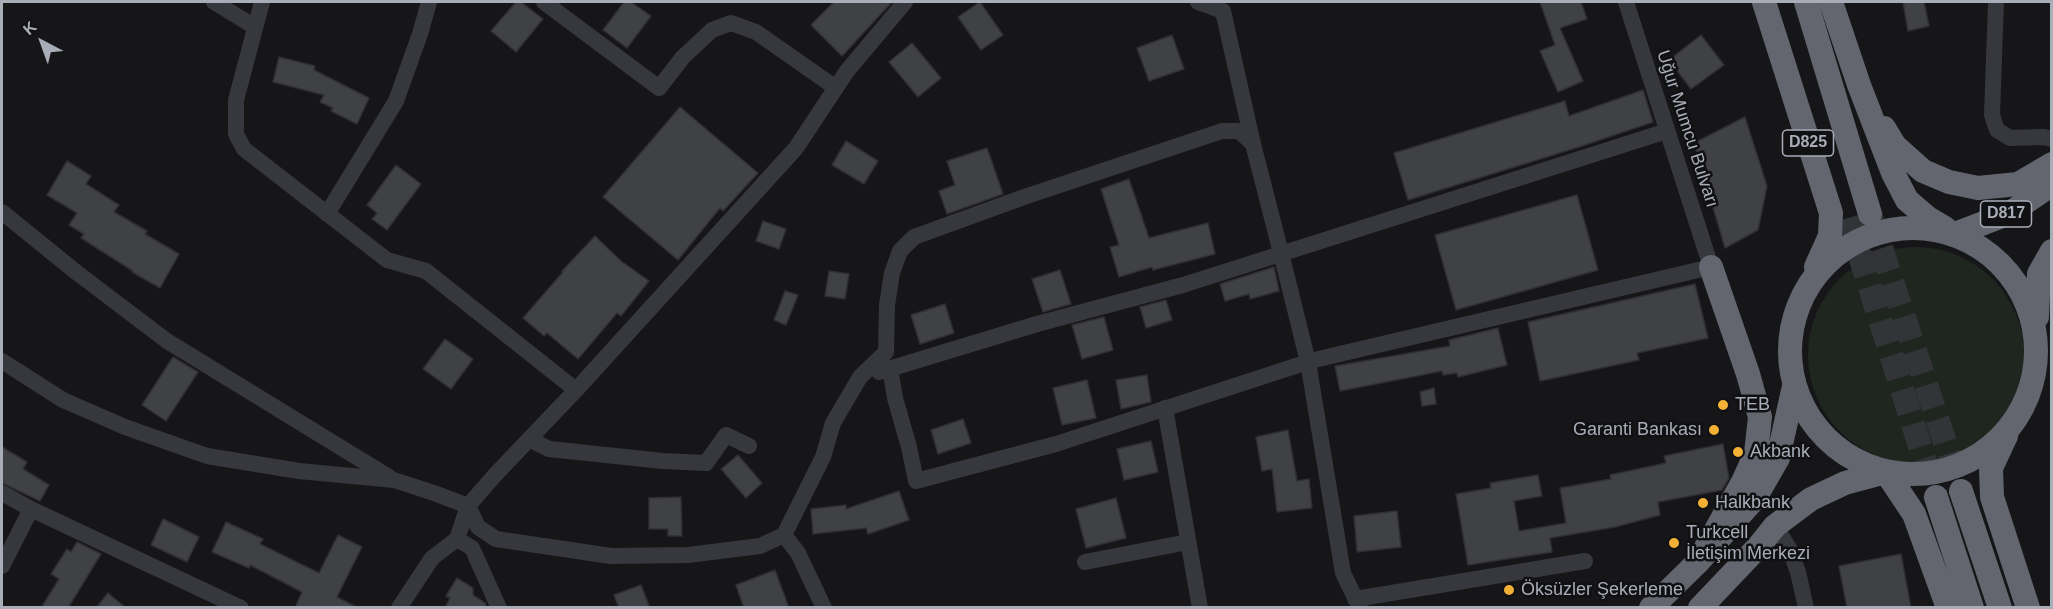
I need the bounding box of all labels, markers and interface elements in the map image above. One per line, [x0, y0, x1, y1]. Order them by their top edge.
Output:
north arrow [12, 12, 72, 72]
text: K [20, 18, 40, 38]
street label: Uğur Mumcu Bulvarı [1651, 48, 1723, 210]
road number: D825 [1782, 130, 1834, 156]
road number: D817 [1980, 201, 2032, 227]
place label: TEB [1735, 394, 1770, 416]
marker: TEB [1716, 398, 1730, 412]
place label: Garanti Bankası [1573, 419, 1702, 441]
marker: Garanti Bankası [1707, 423, 1721, 437]
place label: Akbank [1750, 441, 1810, 463]
marker: Akbank [1731, 445, 1745, 459]
place label: Halkbank [1715, 492, 1790, 514]
marker: Halkbank [1696, 496, 1710, 510]
place label: Turkcell İletişim Merkezi [1686, 522, 1810, 564]
marker: Turkcell İletişim Merkezi [1667, 536, 1681, 550]
place label: Öksüzler Şekerleme [1521, 579, 1683, 601]
marker: Öksüzler Şekerleme [1502, 583, 1516, 597]

